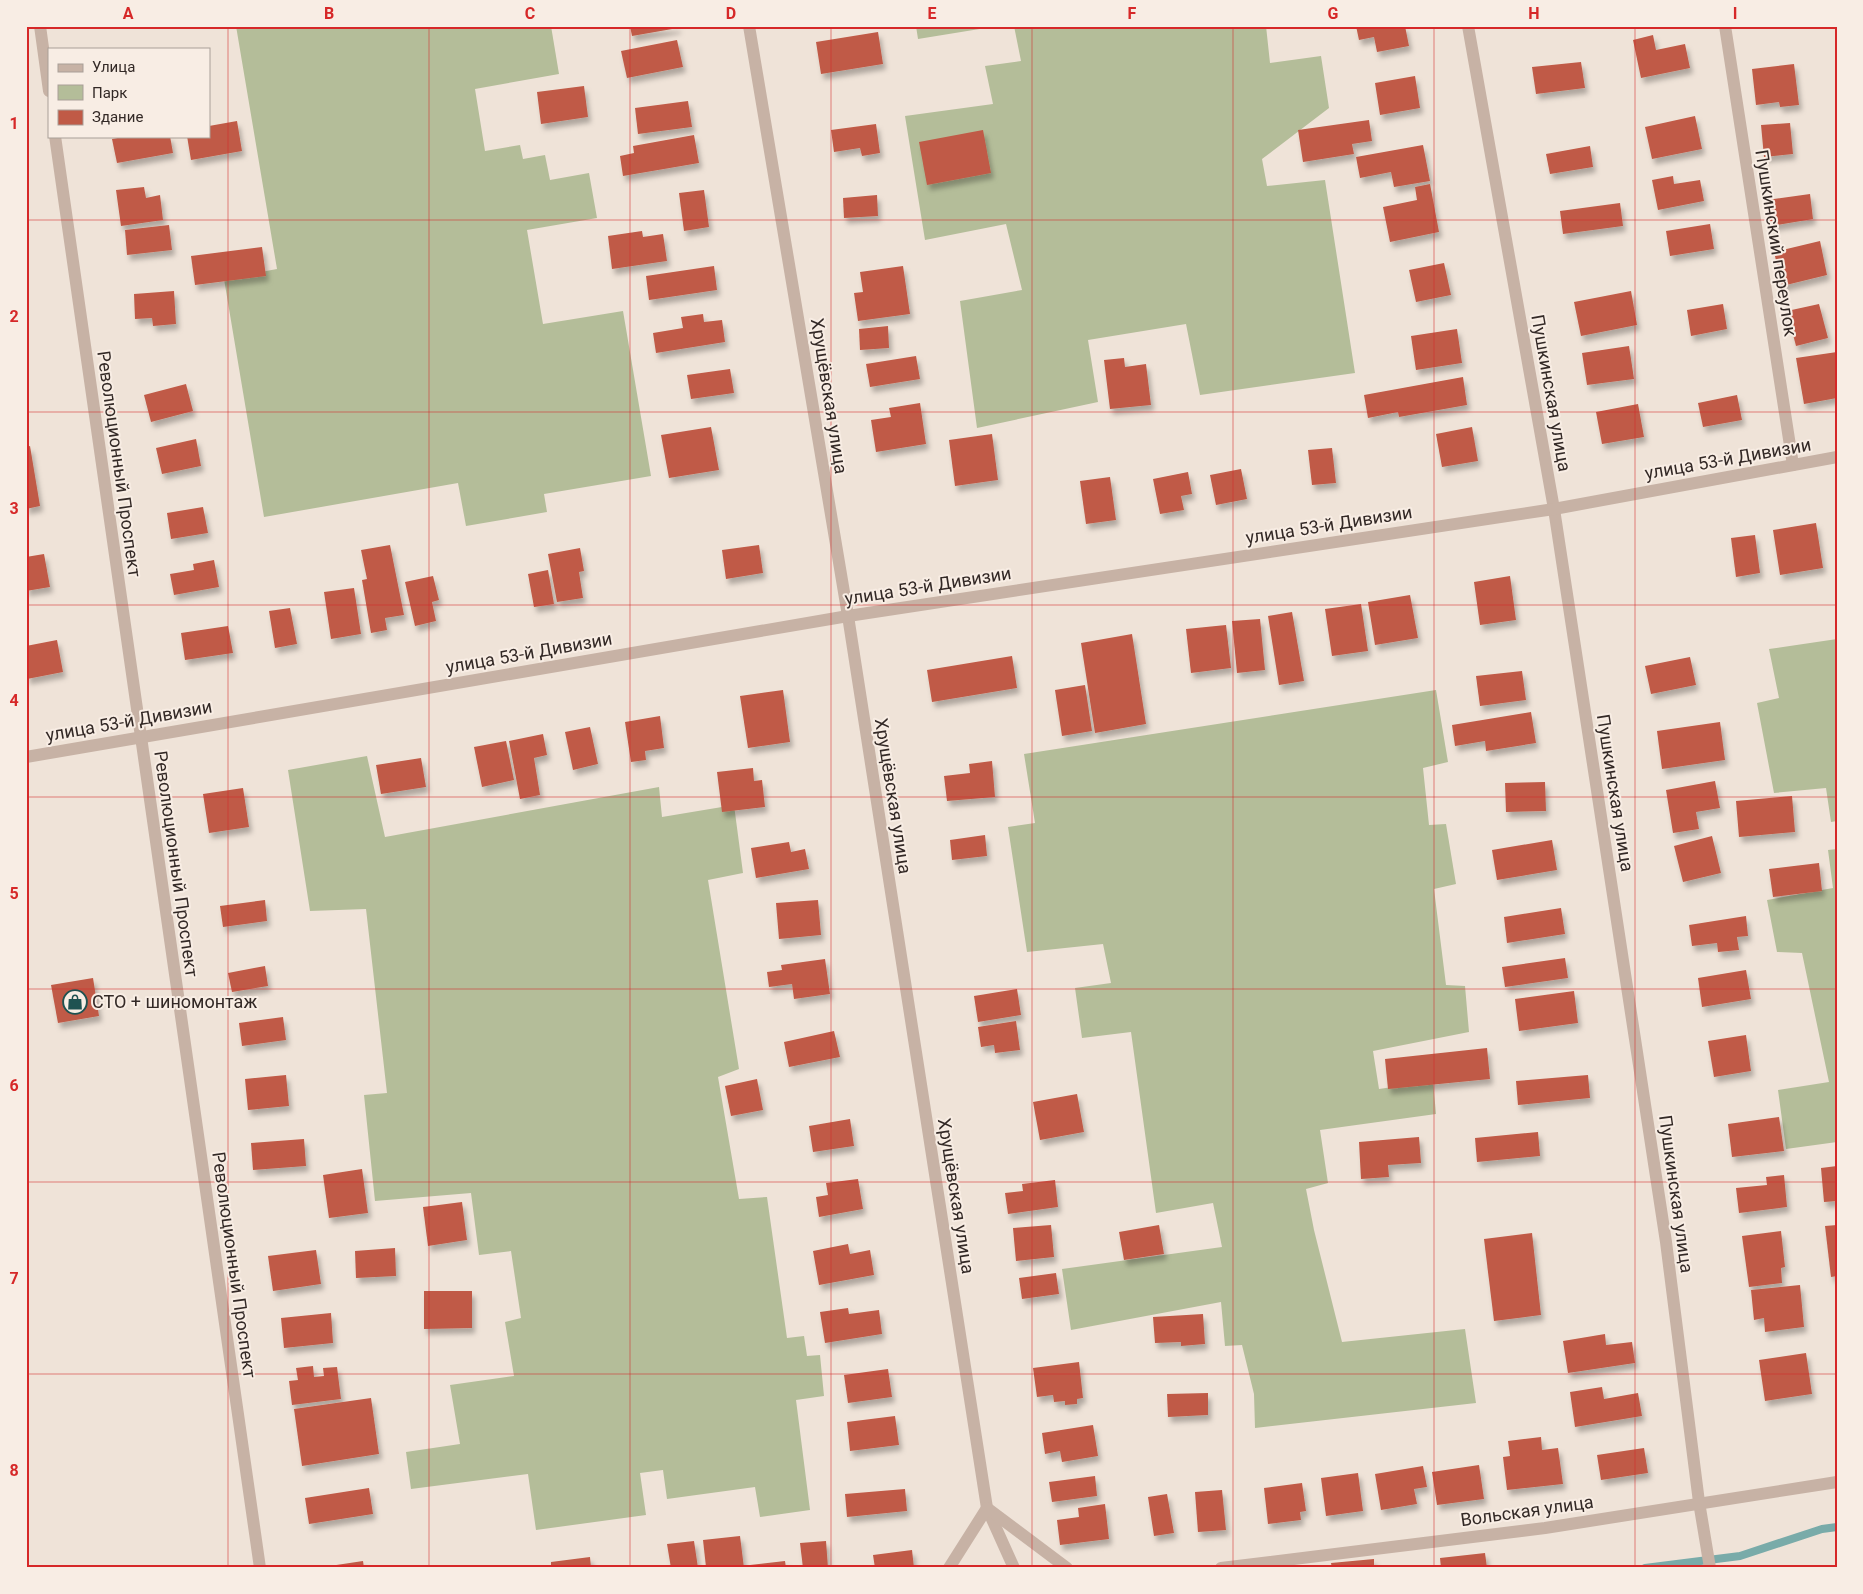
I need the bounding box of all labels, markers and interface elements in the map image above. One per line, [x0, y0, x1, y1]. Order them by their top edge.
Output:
text: A [123, 4, 134, 23]
text: B [324, 4, 334, 23]
text: C [525, 4, 535, 23]
text: D [726, 4, 736, 23]
text: E [928, 4, 937, 23]
text: F [1128, 4, 1137, 23]
text: G [1328, 4, 1339, 23]
text: H [1528, 4, 1540, 23]
text: I [1733, 4, 1737, 23]
legend [48, 48, 210, 138]
text: Улица [92, 58, 135, 76]
text: Парк [92, 84, 127, 102]
text: Здание [92, 108, 143, 126]
text: 1 [9, 114, 19, 133]
street label: Пушкинский переулок [1751, 148, 1802, 338]
text: 2 [9, 307, 19, 326]
street label: Пушкинская улица [1527, 313, 1576, 473]
street label: Хрущёвская улица [807, 317, 852, 475]
street label: Революционный Проспект [93, 349, 146, 579]
street label: улица 53-й Дивизии [1643, 434, 1813, 483]
text: 3 [9, 499, 19, 518]
street label: улица 53-й Дивизии [1244, 501, 1414, 548]
street label: улица 53-й Дивизии [843, 562, 1013, 609]
street label: улица 53-й Дивизии [444, 628, 614, 677]
text: 4 [9, 691, 19, 710]
street label: улица 53-й Дивизии [44, 696, 214, 745]
street label: Пушкинская улица [1593, 713, 1638, 873]
street label: Хрущёвская улица [871, 717, 916, 875]
street label: Революционный Проспект [150, 749, 203, 979]
text: 5 [9, 884, 19, 903]
shop icon: СТО + шиномонтаж [62, 989, 88, 1015]
place label: СТО + шиномонтаж [92, 991, 257, 1012]
text: 6 [9, 1076, 19, 1095]
street label: Пушкинская улица [1655, 1114, 1698, 1274]
street label: Хрущёвская улица [934, 1117, 979, 1275]
street label: Революционный Проспект [208, 1150, 261, 1380]
text: 7 [9, 1269, 19, 1288]
text: 8 [9, 1461, 19, 1480]
street label: Вольская улица [1459, 1491, 1595, 1530]

